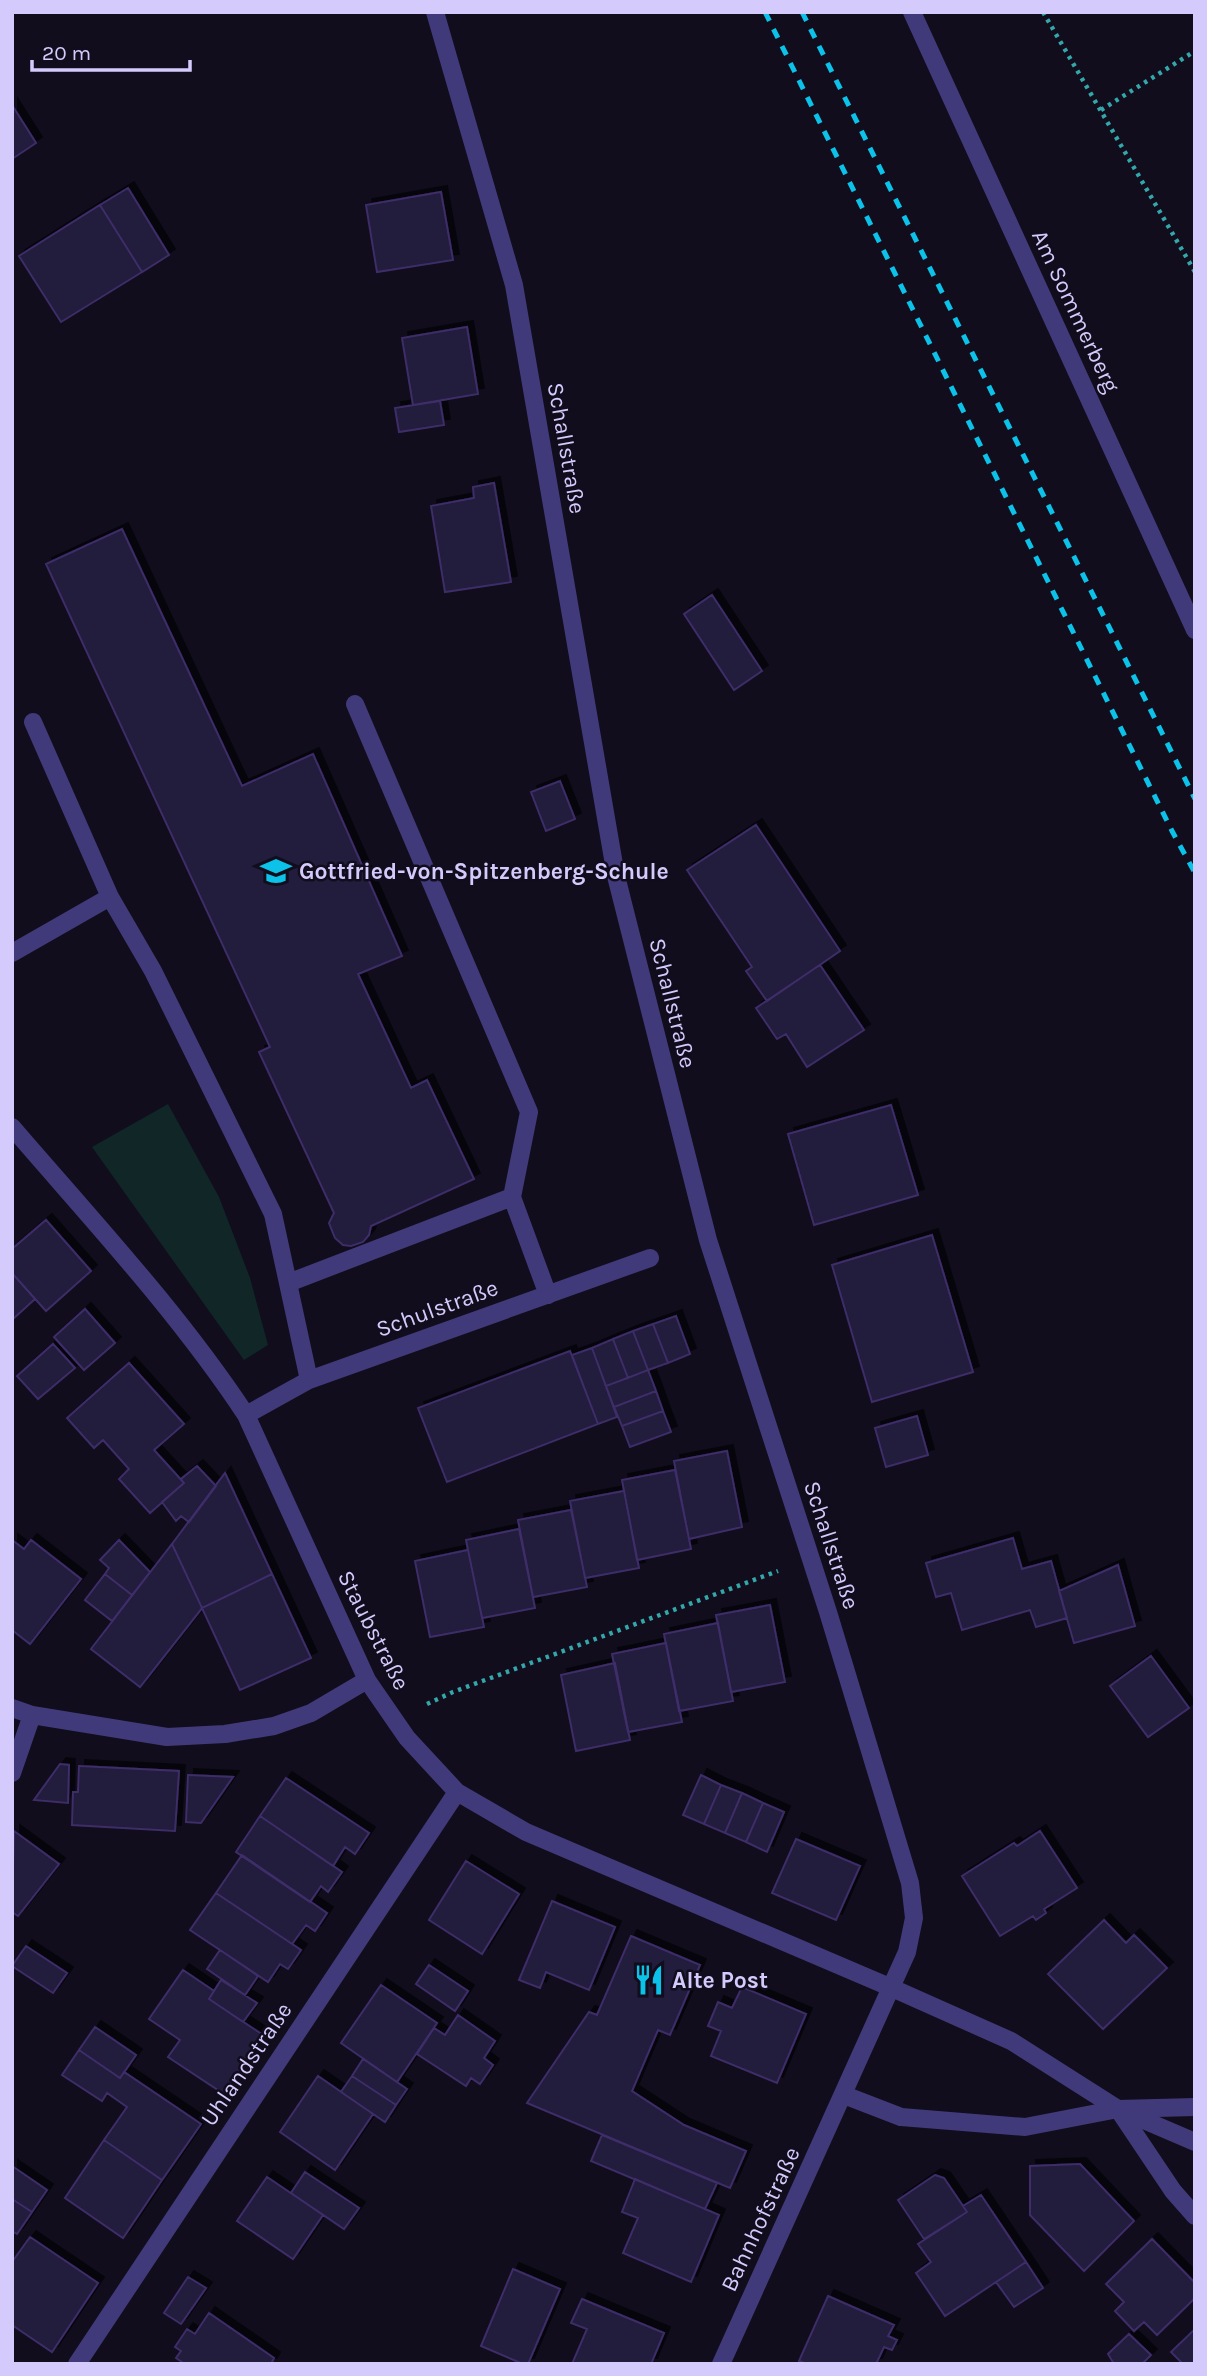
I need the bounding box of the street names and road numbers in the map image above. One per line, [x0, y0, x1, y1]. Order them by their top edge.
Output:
street label: Am Sommerberg [1026, 226, 1125, 397]
street label: Schallstraße [542, 380, 591, 516]
street label: Schallstraße [643, 935, 702, 1071]
street label: Schulstraße [373, 1274, 502, 1343]
street label: Schallstraße [798, 1478, 865, 1612]
street label: Staubstraße [332, 1566, 415, 1694]
street label: Uhlandstraße [195, 1997, 298, 2131]
street label: Bahnhofstraße [715, 2143, 806, 2296]

